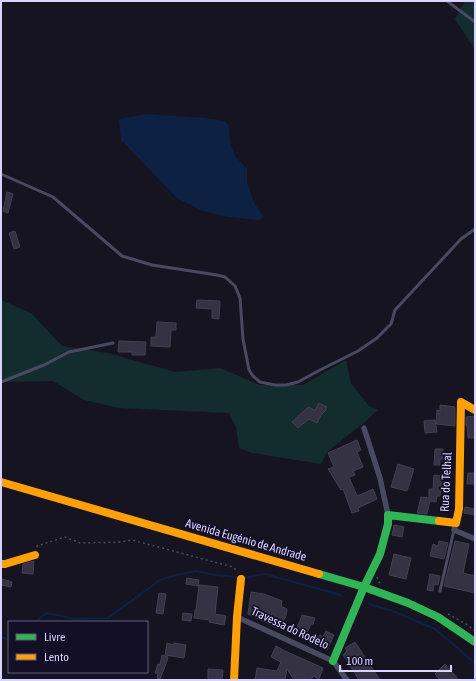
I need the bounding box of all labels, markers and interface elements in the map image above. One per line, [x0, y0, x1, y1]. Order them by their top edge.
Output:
street label: Rua do Telhal [437, 451, 455, 512]
street label: Avenida Eugénio de Andrade [184, 516, 308, 564]
street label: Travessa do Rodelo [249, 604, 331, 652]
legend [8, 621, 148, 673]
text: Livre [44, 630, 65, 644]
scale bar [340, 647, 451, 673]
text: Lento [44, 650, 69, 664]
text: 100 m [346, 654, 373, 668]

